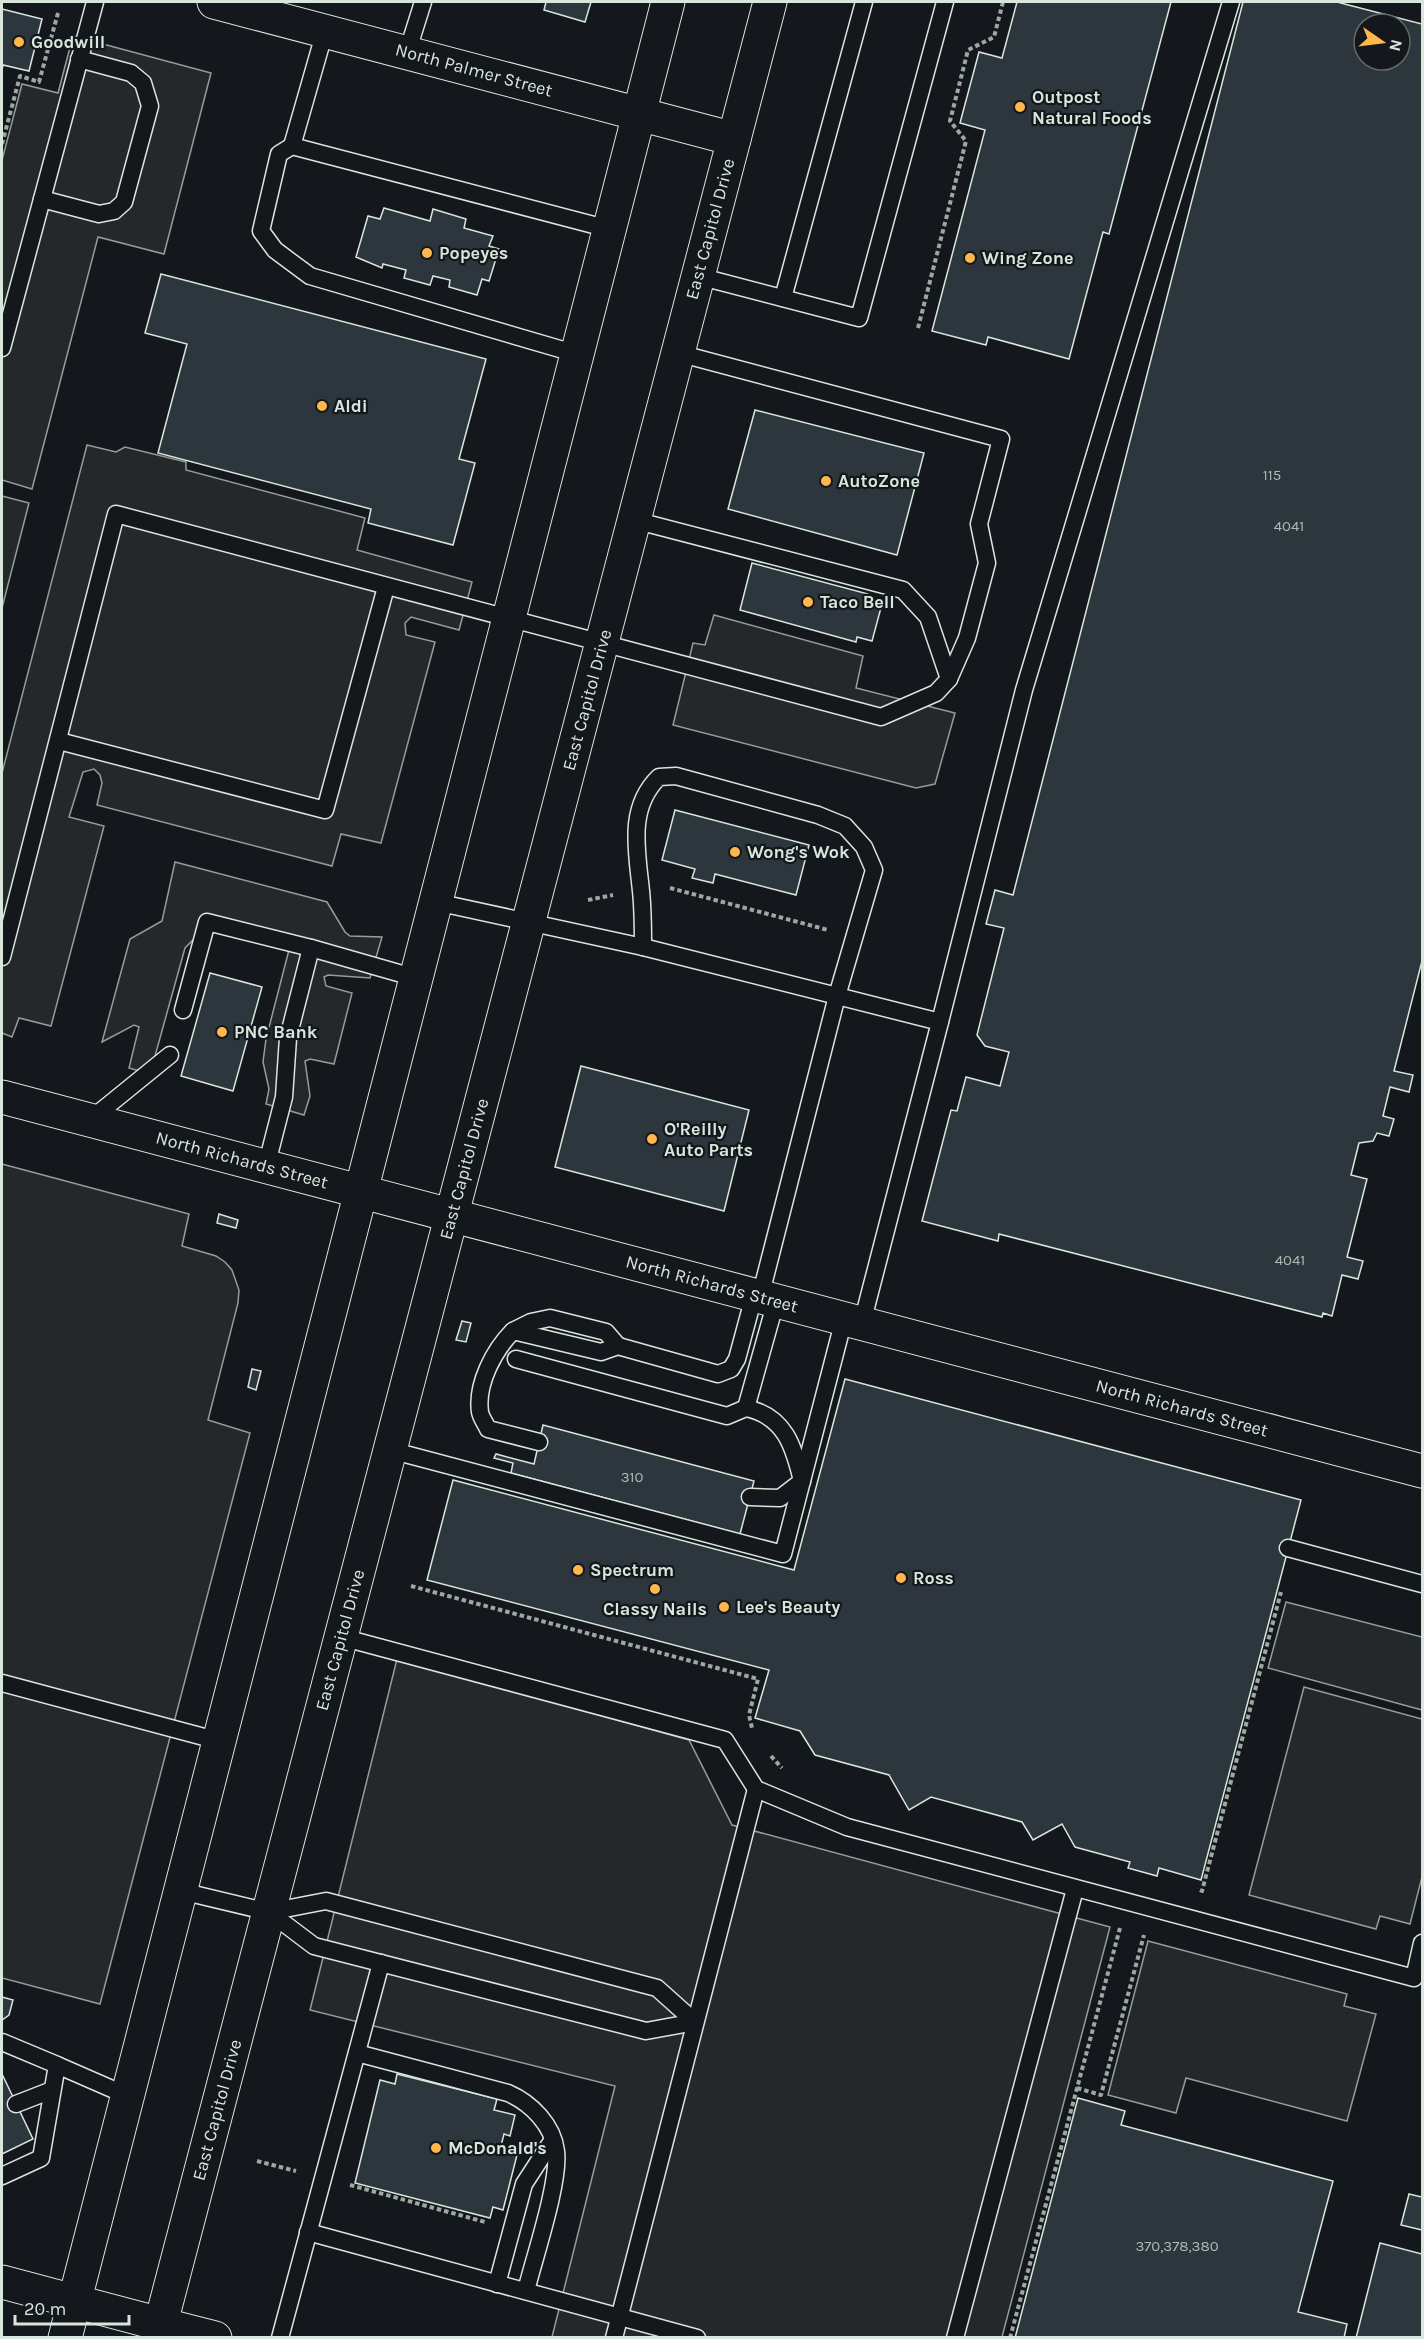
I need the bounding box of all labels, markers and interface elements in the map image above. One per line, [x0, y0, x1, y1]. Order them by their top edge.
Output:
north arrow [1352, 12, 1412, 72]
place label: Goodwill [31, 31, 105, 53]
marker: Goodwill [12, 35, 26, 49]
street label: North Palmer Street [393, 38, 555, 102]
text: N [1385, 38, 1407, 53]
place label: Outpost Natural Foods [1032, 86, 1152, 129]
marker: Outpost Natural Foods [1013, 100, 1027, 114]
street label: East Capitol Drive [681, 156, 739, 302]
place label: Popeyes [439, 242, 508, 264]
marker: Popeyes [420, 246, 434, 260]
place label: Wing Zone [982, 247, 1073, 269]
marker: Wing Zone [963, 251, 977, 265]
place label: Aldi [334, 395, 368, 417]
marker: Aldi [315, 399, 329, 413]
house number: 115 [1263, 466, 1281, 484]
place label: AutoZone [838, 470, 920, 492]
marker: AutoZone [819, 474, 833, 488]
house number: 4041 [1274, 517, 1304, 535]
place label: Taco Bell [820, 591, 895, 613]
marker: Taco Bell [801, 595, 815, 609]
street label: East Capitol Drive [558, 627, 616, 773]
place label: Wong's Wok [747, 841, 850, 863]
marker: Wong's Wok [728, 845, 742, 859]
place label: PNC Bank [234, 1021, 318, 1043]
marker: PNC Bank [215, 1025, 229, 1039]
street label: East Capitol Drive [435, 1096, 493, 1242]
place label: O'Reilly Auto Parts [664, 1118, 753, 1161]
street label: North Richards Street [154, 1126, 331, 1194]
marker: O'Reilly Auto Parts [645, 1132, 659, 1146]
street label: North Richards Street [624, 1250, 801, 1318]
house number: 4041 [1275, 1251, 1305, 1269]
street label: North Richards Street [1094, 1374, 1271, 1442]
house number: 310 [621, 1468, 643, 1486]
place label: Spectrum [590, 1559, 674, 1581]
marker: Spectrum [571, 1563, 585, 1577]
street label: East Capitol Drive [311, 1567, 369, 1713]
place label: Ross [913, 1567, 954, 1589]
marker: Ross [894, 1571, 908, 1585]
marker: Classy Nails [648, 1582, 662, 1596]
place label: Lee's Beauty [736, 1596, 840, 1618]
place label: Classy Nails [603, 1598, 707, 1620]
marker: Lee's Beauty [717, 1600, 731, 1614]
street label: East Capitol Drive [188, 2037, 246, 2183]
place label: McDonald's [448, 2137, 547, 2159]
marker: McDonald's [429, 2141, 443, 2155]
house number: 370,378,380 [1135, 2237, 1219, 2255]
scale bar [15, 2288, 129, 2326]
text: 20 m [24, 2298, 66, 2320]

